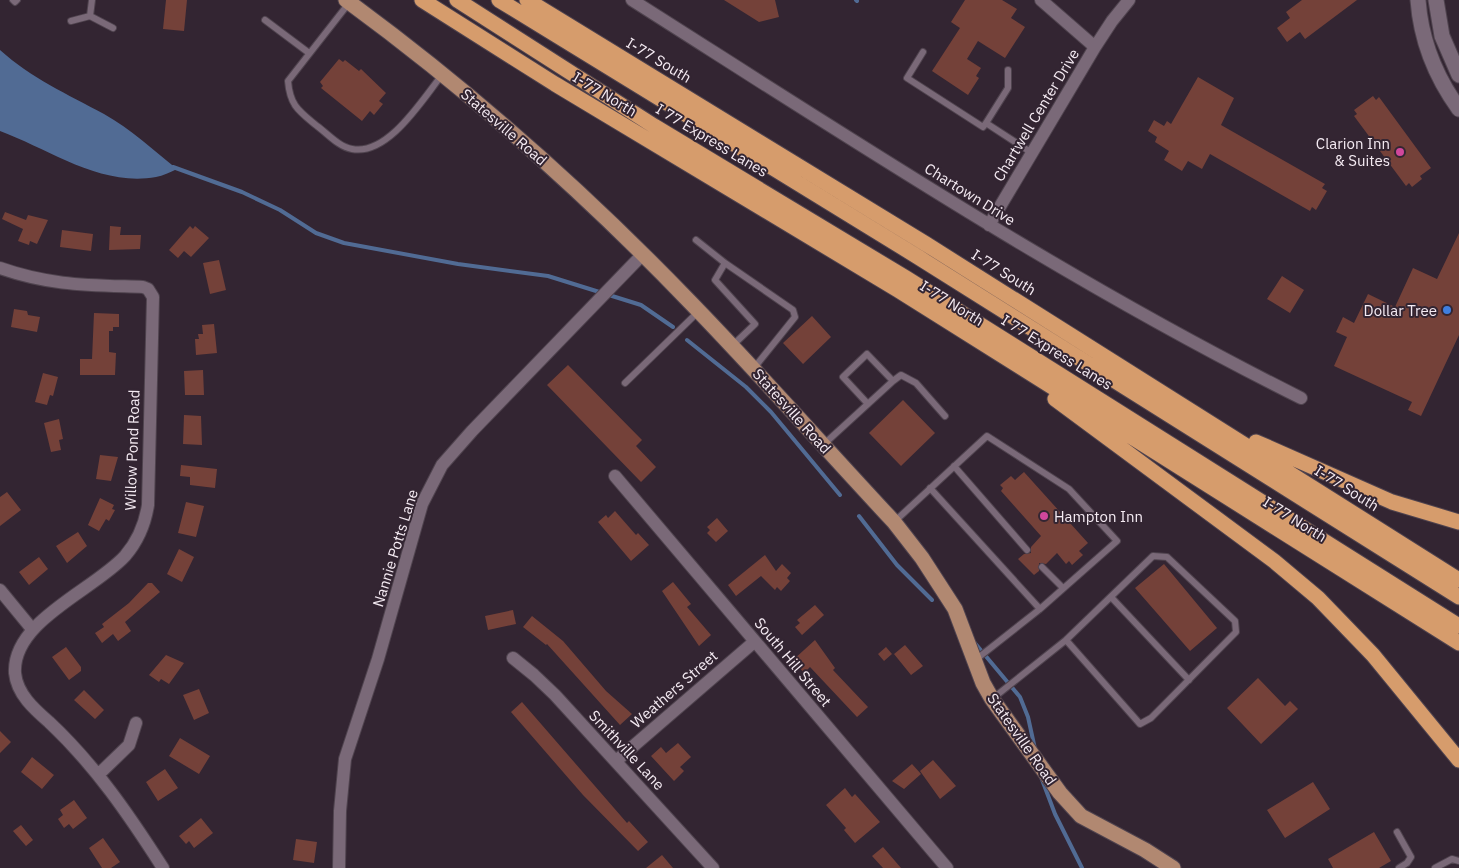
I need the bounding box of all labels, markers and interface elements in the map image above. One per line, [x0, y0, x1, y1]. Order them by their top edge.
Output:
street label: I-77 South [623, 33, 695, 87]
street label: Chartwell Center Drive [989, 45, 1083, 185]
street label: I-77 North [569, 67, 641, 121]
street label: Statesville Road [457, 84, 551, 170]
street label: I 77 Express Lanes [652, 99, 772, 181]
place label: Clarion Inn & Suites [1316, 134, 1390, 170]
marker: Clarion Inn & Suites [1394, 146, 1406, 158]
street label: Chartown Drive [921, 159, 1019, 229]
street label: I-77 South [968, 245, 1040, 299]
street label: I-77 North [917, 276, 987, 330]
place label: Dollar Tree [1364, 301, 1437, 320]
marker: Dollar Tree [1441, 304, 1453, 316]
street label: I 77 Express Lanes [998, 310, 1116, 394]
street label: Statesville Road [749, 365, 835, 457]
street label: Willow Pond Road [120, 389, 144, 511]
street label: I-77 South [1311, 461, 1383, 515]
street label: Nannie Potts Lane [368, 487, 422, 609]
street label: I-77 North [1260, 492, 1330, 546]
place label: Hampton Inn [1054, 507, 1143, 526]
marker: Hampton Inn [1038, 510, 1050, 522]
street label: South Hill Street [750, 614, 836, 710]
street label: Weathers Street [627, 646, 721, 732]
street label: Statesville Road [983, 689, 1061, 789]
street label: Smithville Lane [585, 706, 669, 794]

